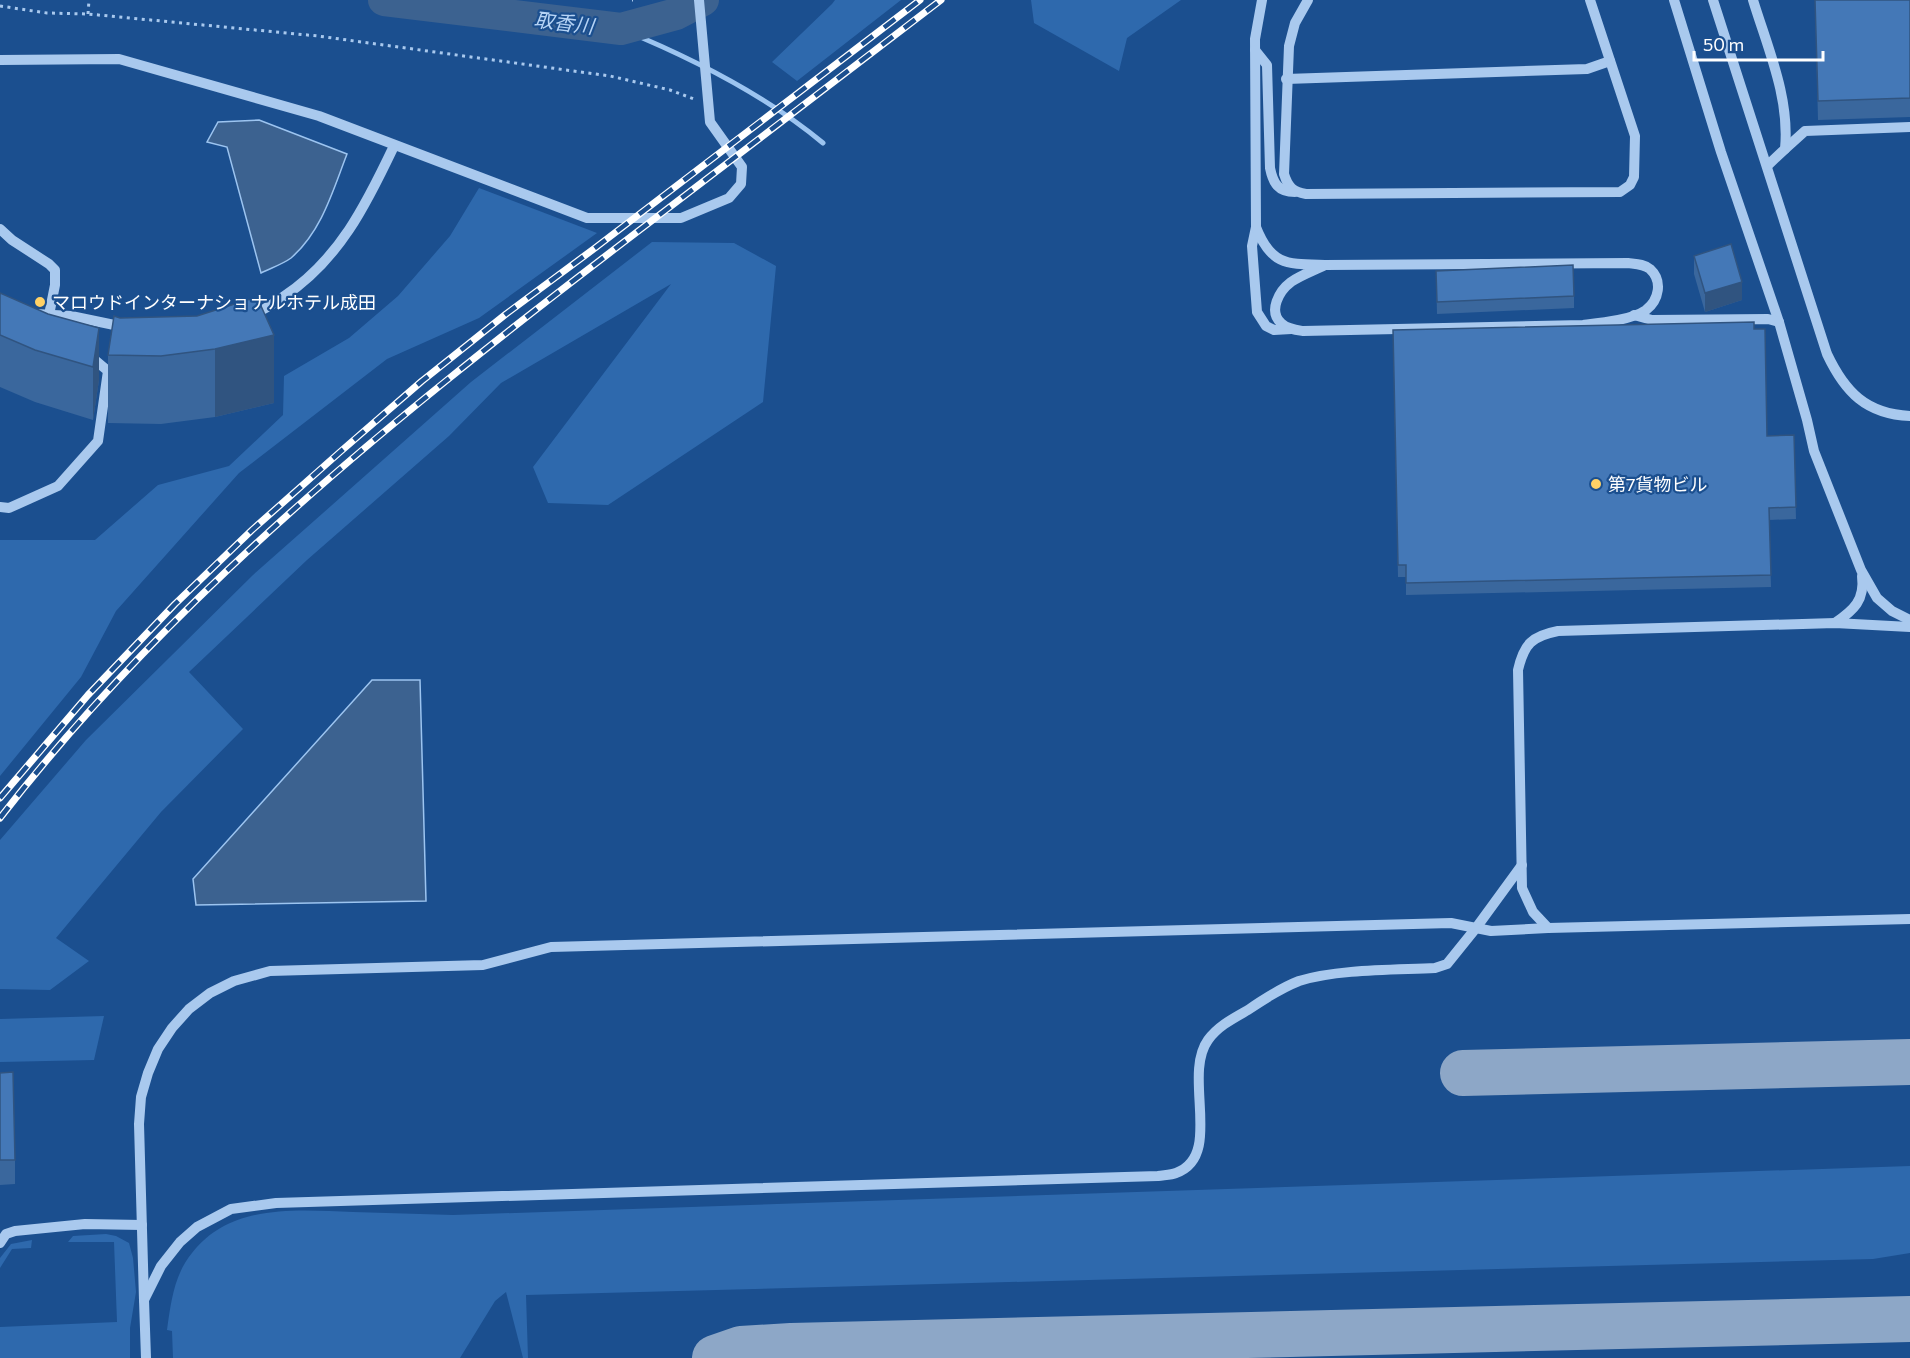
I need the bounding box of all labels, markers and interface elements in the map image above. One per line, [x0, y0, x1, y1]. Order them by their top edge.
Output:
water label: 取香川 [533, 6, 597, 38]
scale bar [1694, 24, 1823, 62]
text: 50 m [1703, 33, 1744, 55]
place label: マロウドインターナショナルホテル成田 [52, 291, 376, 313]
marker: マロウドインターナショナルホテル成田 [33, 295, 47, 309]
place label: 第7貨物ビル [1608, 473, 1708, 495]
marker: 第7貨物ビル [1589, 477, 1603, 491]

